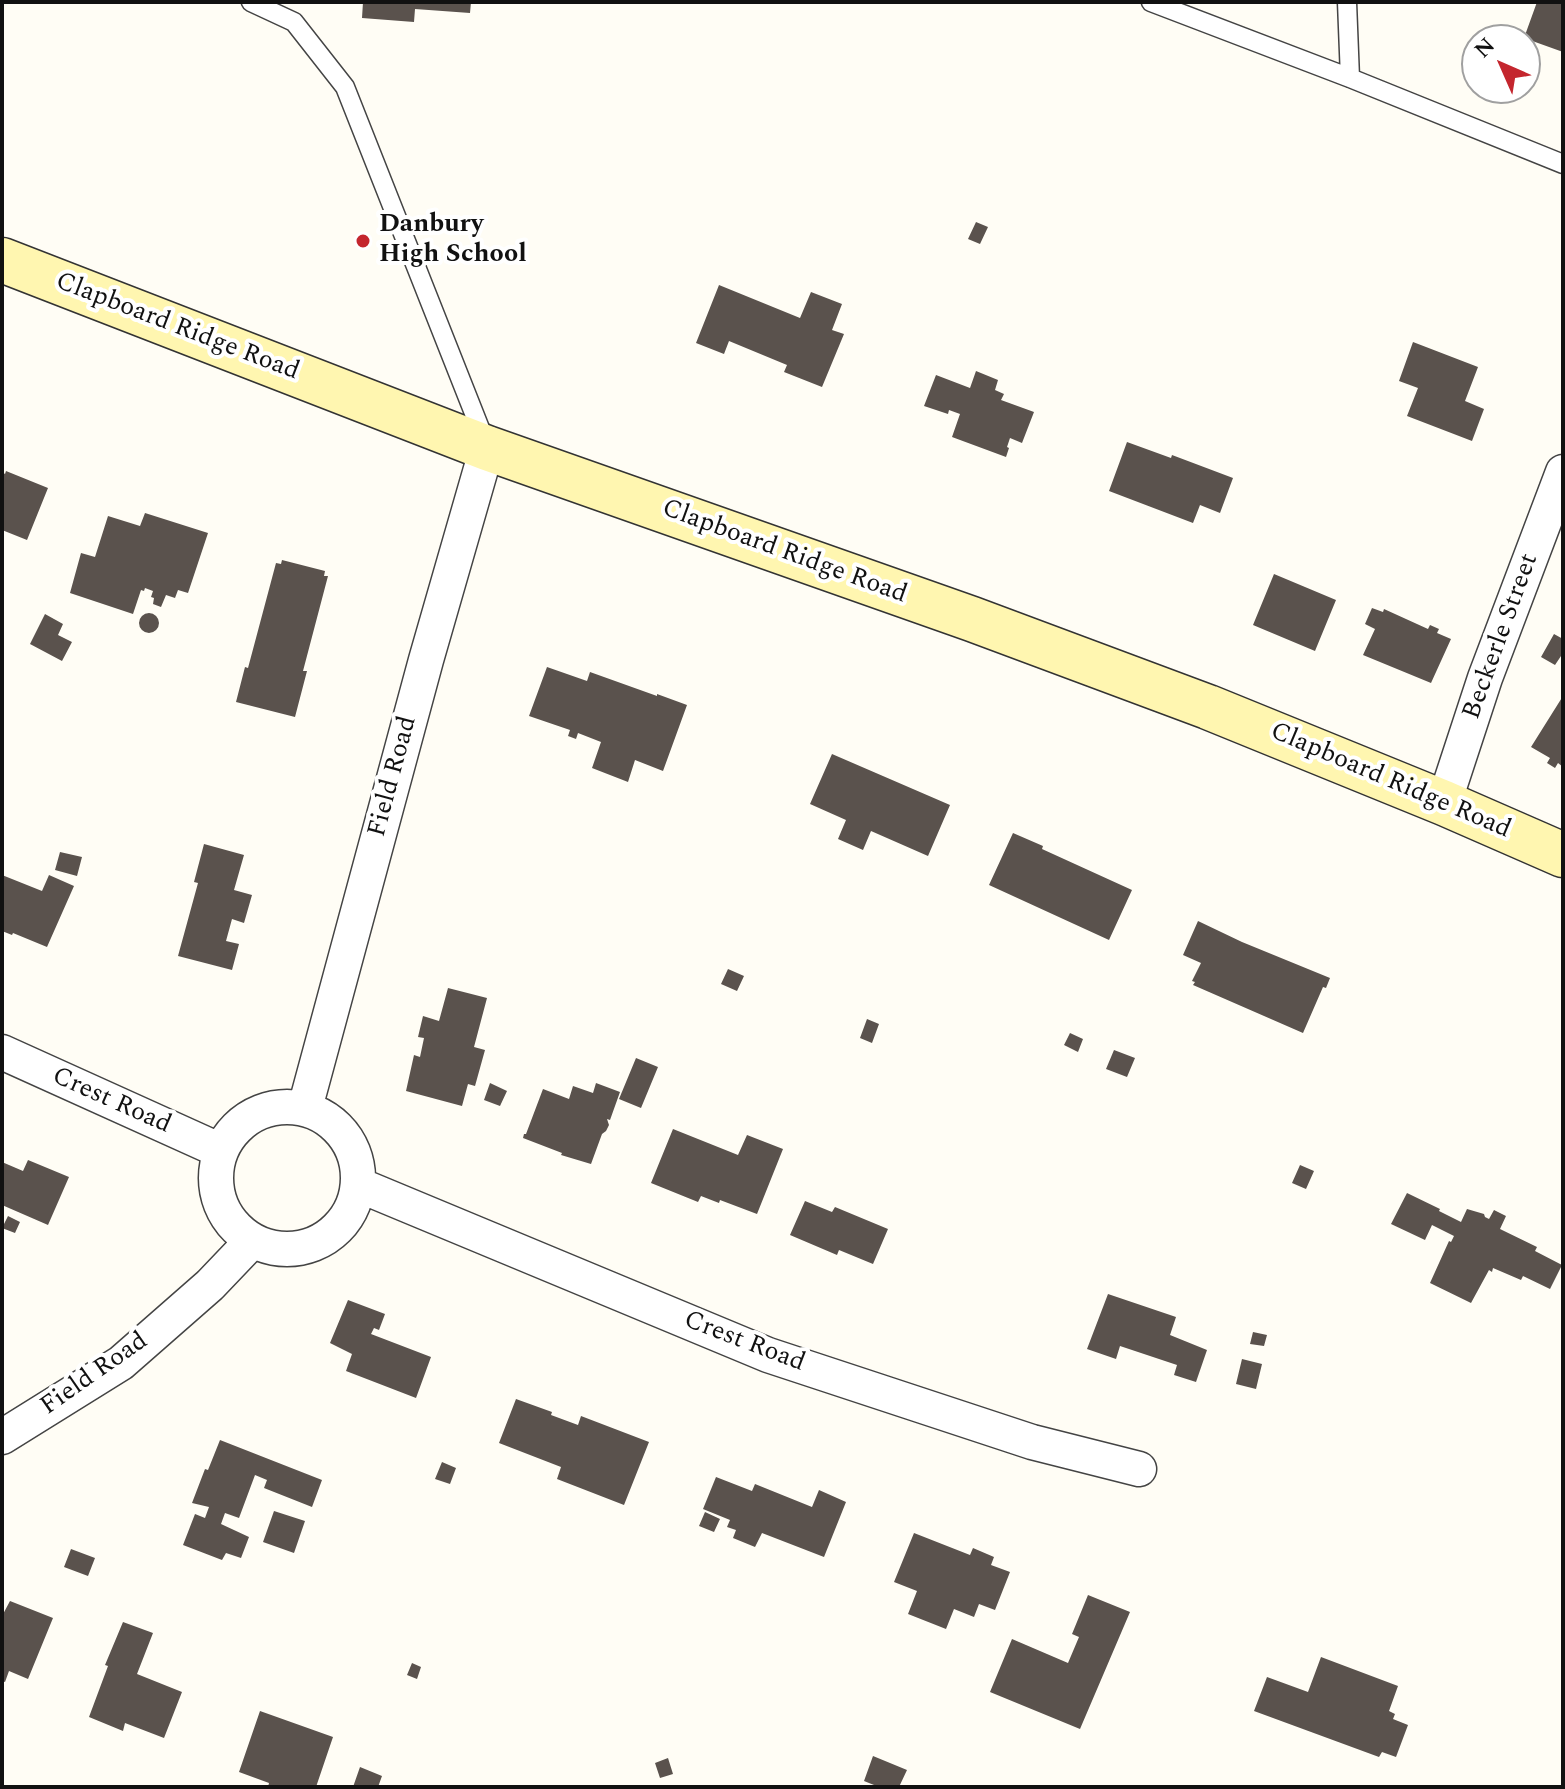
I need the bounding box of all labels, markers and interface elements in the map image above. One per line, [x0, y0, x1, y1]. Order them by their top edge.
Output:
north arrow [1461, 24, 1541, 104]
text: N [1467, 30, 1503, 66]
place label: Danbury High School [379, 210, 527, 272]
marker: Danbury High School [354, 232, 372, 250]
street label: Clapboard Ridge Road [51, 267, 303, 389]
street label: Clapboard Ridge Road [657, 494, 911, 612]
street label: Beckerle Street [1458, 550, 1546, 724]
street label: Field Road [363, 713, 425, 841]
street label: Clapboard Ridge Road [1265, 717, 1515, 847]
street label: Crest Road [47, 1062, 175, 1142]
street label: Crest Road [679, 1306, 809, 1380]
street label: Field Road [35, 1327, 155, 1423]

